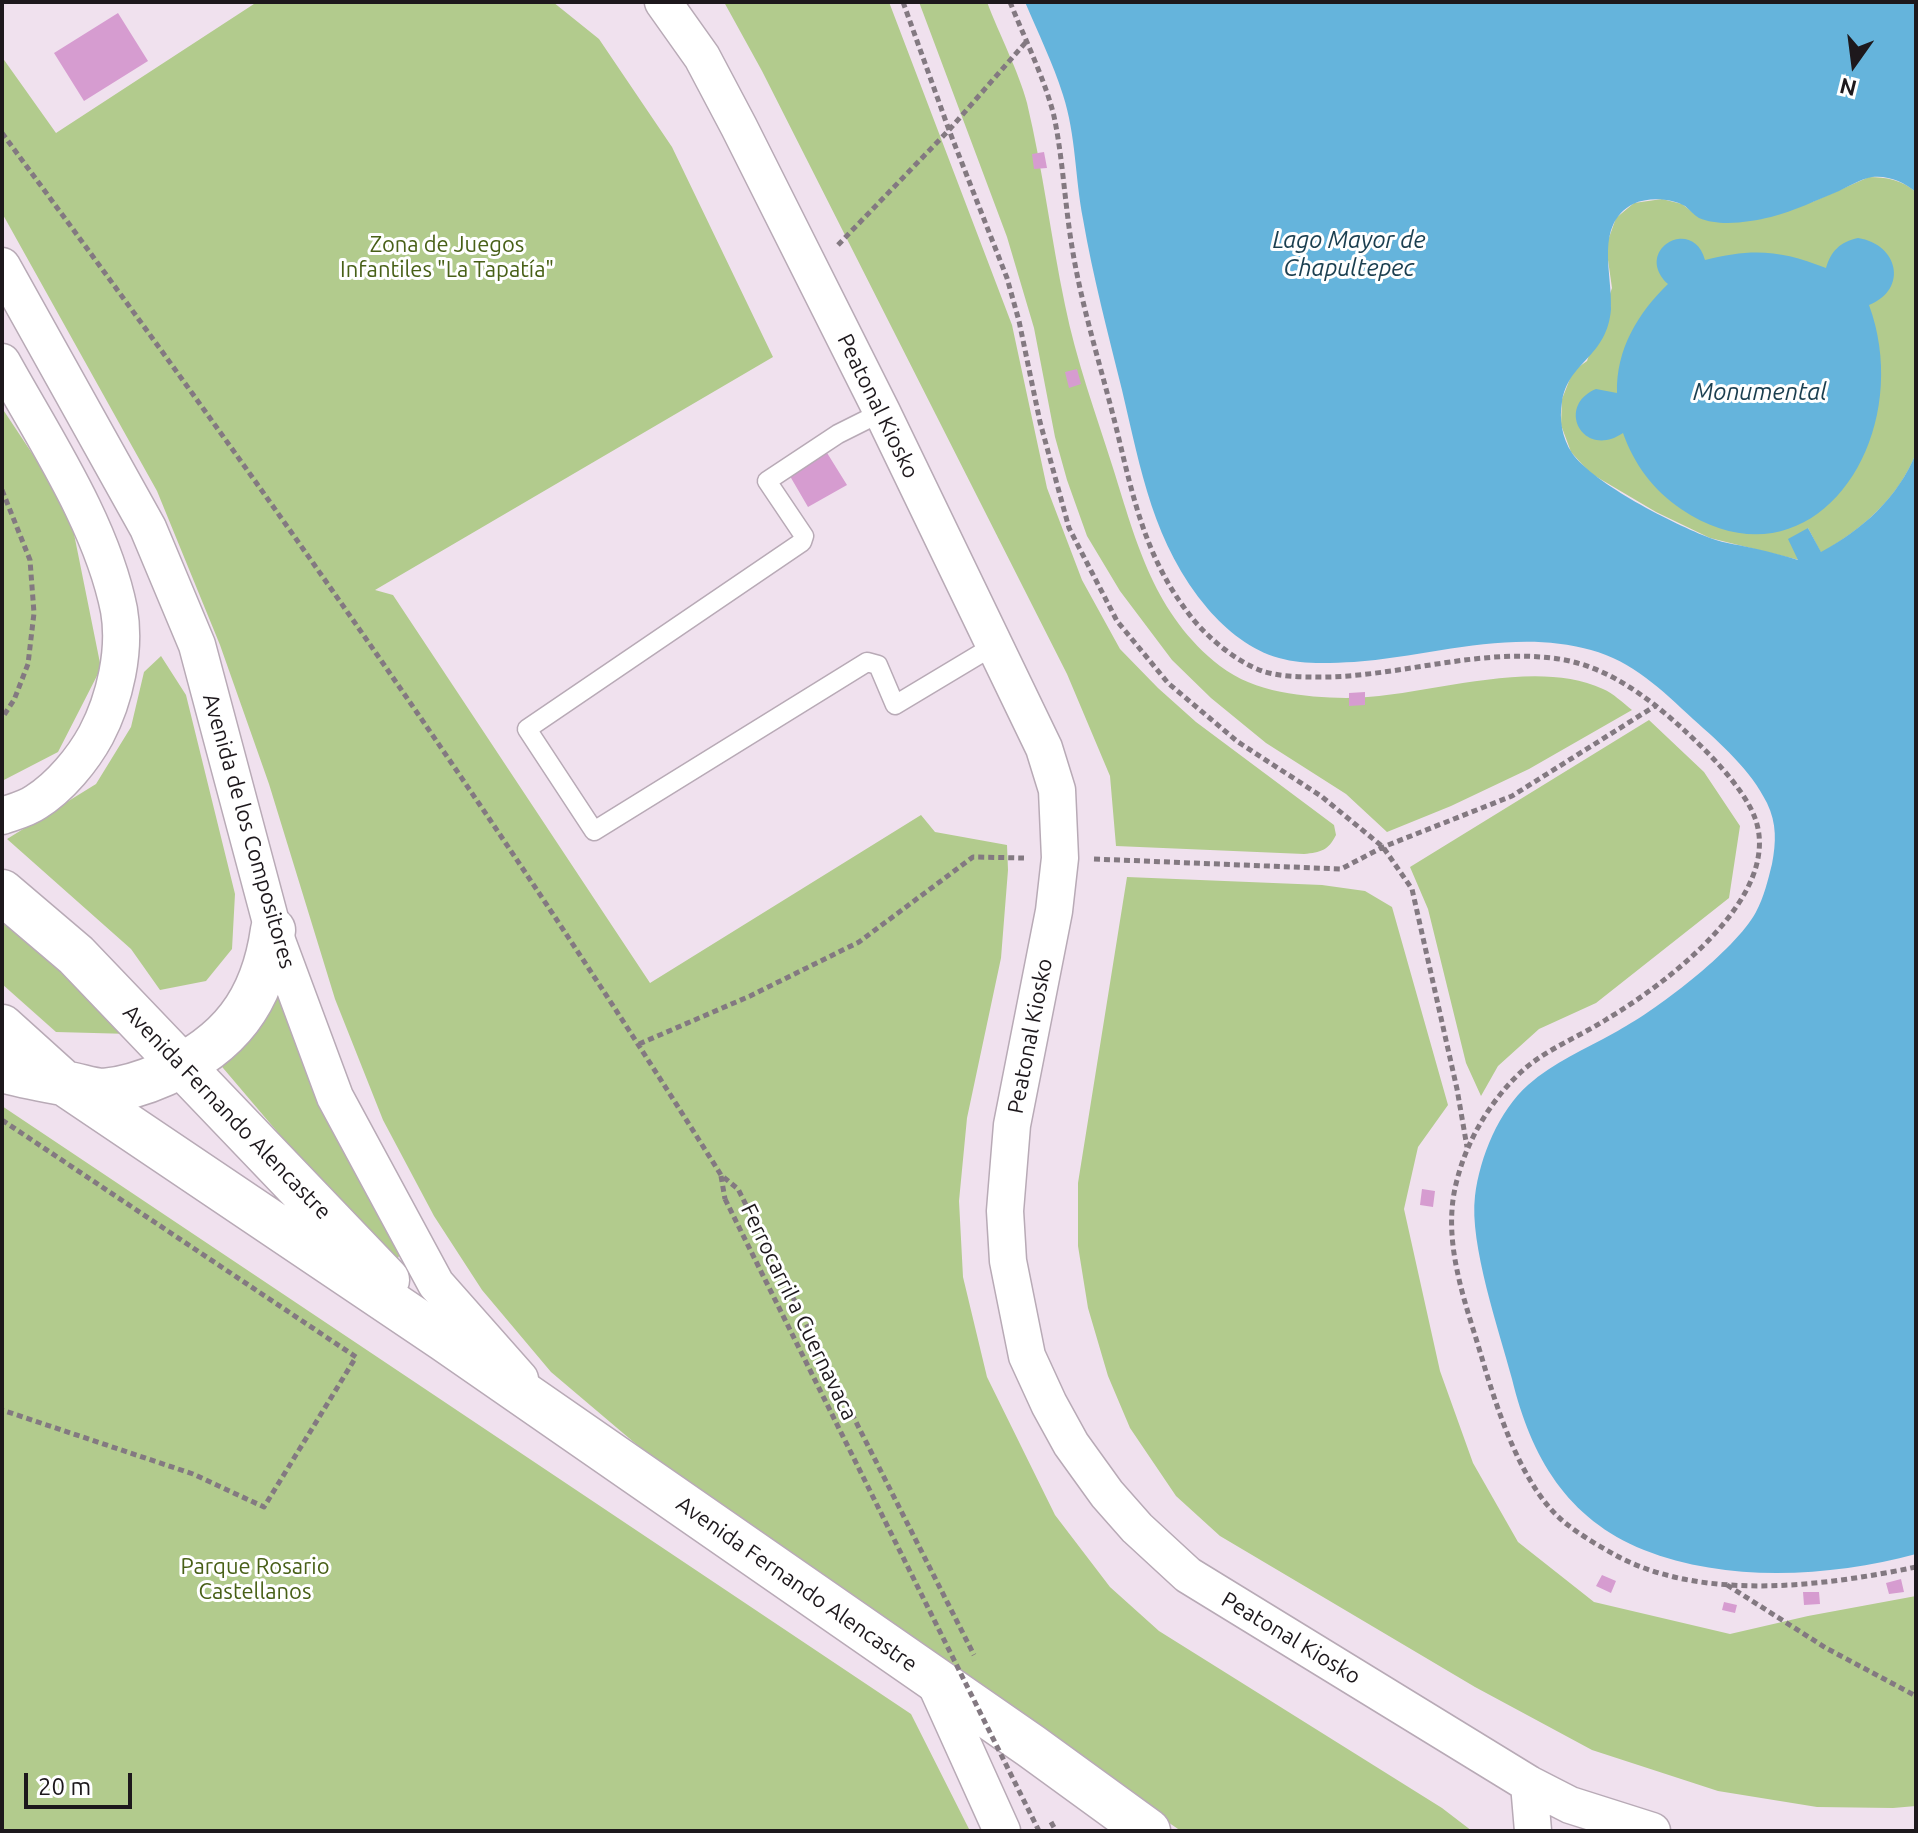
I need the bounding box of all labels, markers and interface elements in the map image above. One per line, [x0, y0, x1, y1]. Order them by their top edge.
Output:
north arrow [1814, 24, 1894, 104]
text: N [1837, 74, 1859, 102]
water label: Lago Mayor de Chapultepec [1272, 226, 1426, 282]
park label: Zona de Juegos Infantiles "La Tapatía" [340, 232, 554, 284]
street label: Peatonal Kiosko [832, 329, 924, 483]
water label: Monumental [1693, 378, 1827, 406]
street label: Avenida de los Compositores [197, 691, 301, 971]
street label: Peatonal Kiosko [1002, 956, 1058, 1116]
street label: Avenida Fernando Alencastre [117, 999, 337, 1225]
street label: Ferrocarril a Cuernavaca [735, 1199, 863, 1425]
street label: Avenida Fernando Alencastre [671, 1491, 923, 1677]
park label: Parque Rosario Castellanos [180, 1554, 330, 1606]
street label: Peatonal Kiosko [1217, 1586, 1365, 1690]
scale bar [28, 1757, 136, 1807]
text: 20 m [38, 1773, 91, 1800]

